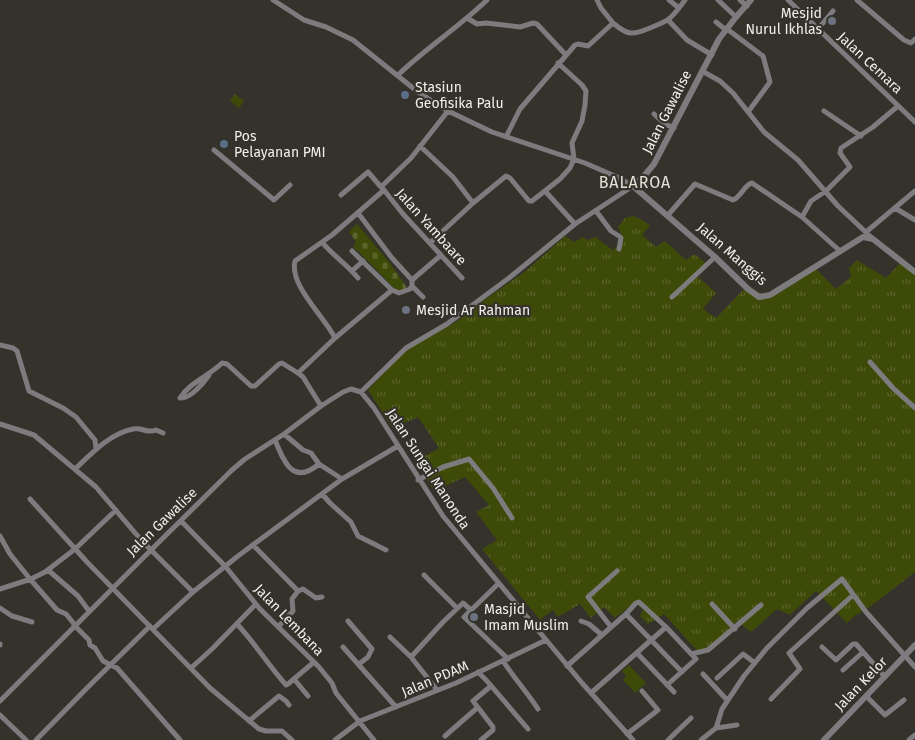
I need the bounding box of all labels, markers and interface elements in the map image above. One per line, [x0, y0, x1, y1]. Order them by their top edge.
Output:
place label: Mesjid Nurul Ikhlas [745, 5, 822, 38]
marker: Mesjid Nurul Ikhlas [826, 15, 838, 27]
street label: Jalan Cemara [834, 29, 906, 97]
street label: Jalan Gawalise [639, 67, 695, 157]
place label: Stasiun Geofisika Palu [415, 79, 504, 112]
marker: Stasiun Geofisika Palu [399, 89, 411, 101]
place label: Pos Pelayanan PMI [234, 128, 326, 161]
marker: Pos Pelayanan PMI [218, 138, 230, 150]
district label: BALAROA [599, 173, 671, 192]
street label: Jalan Yambaare [392, 185, 470, 269]
street label: Jalan Manggis [694, 219, 771, 289]
place label: Mesjid Ar Rahman [416, 302, 530, 319]
marker: Mesjid Ar Rahman [400, 304, 412, 316]
street label: Jalan Sungai Manonda [383, 405, 473, 533]
street label: Jalan Gawalise [123, 484, 201, 560]
street label: Jalan Lembana [251, 581, 327, 659]
place label: Masjid Imam Muslim [484, 601, 569, 634]
marker: Masjid Imam Muslim [468, 611, 480, 623]
street label: Jalan Kelor [831, 653, 891, 715]
street label: Jalan PDAM [399, 657, 471, 701]

